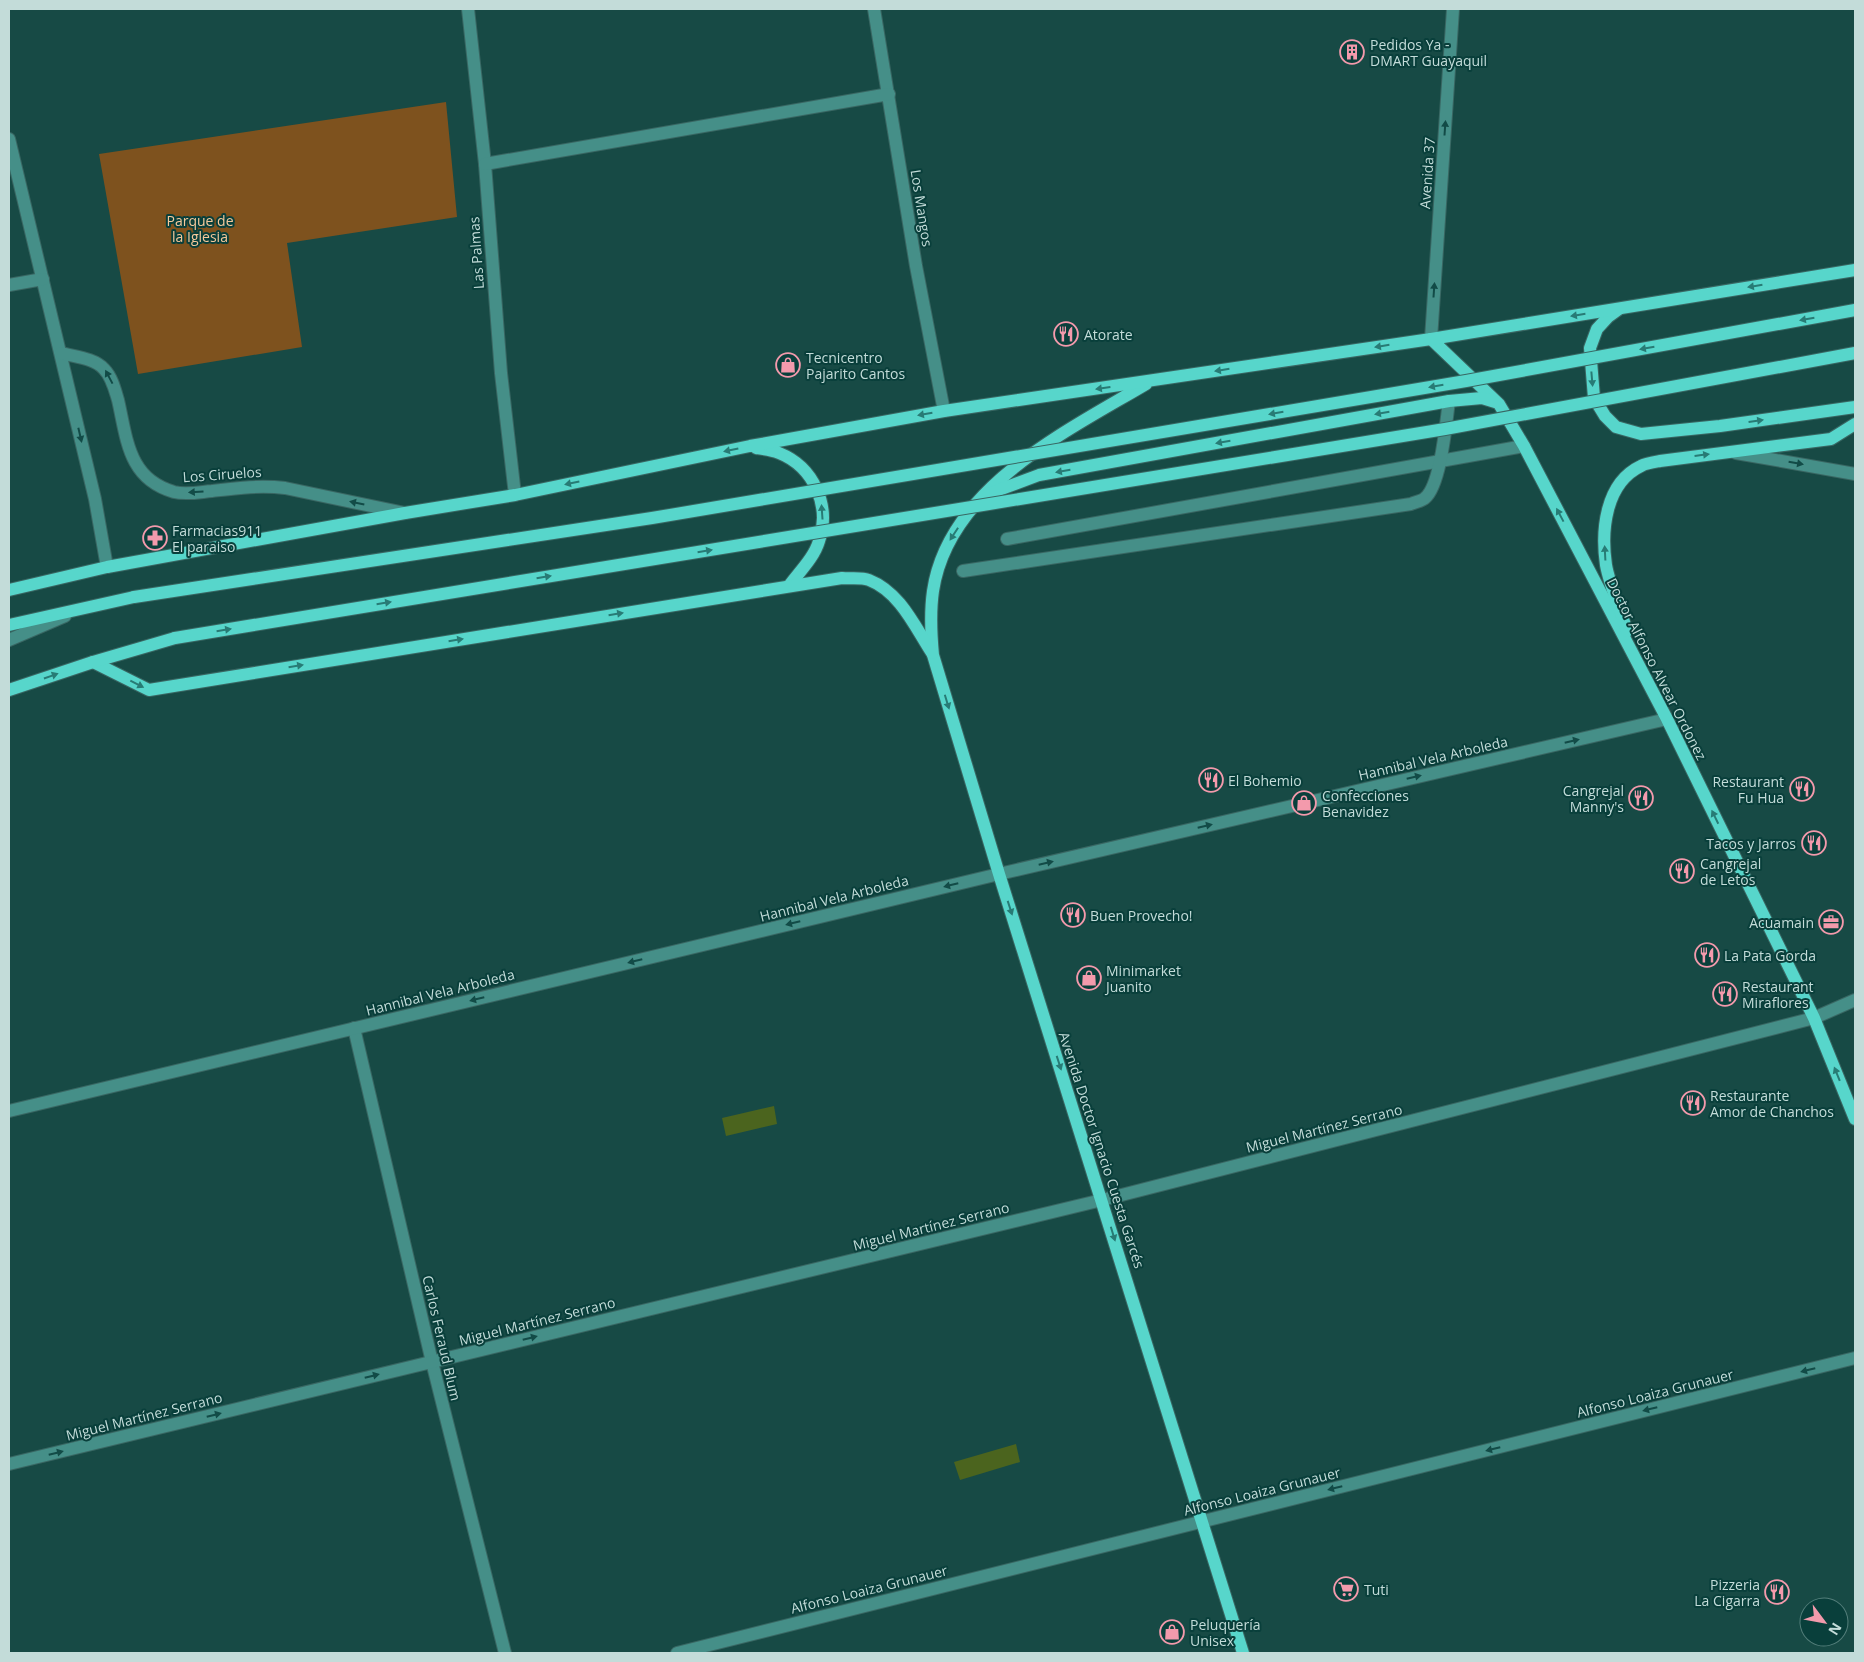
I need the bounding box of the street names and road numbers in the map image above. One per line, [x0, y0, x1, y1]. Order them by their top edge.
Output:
street label: Avenida 37 [1415, 137, 1439, 209]
street label: Los Mangos [907, 168, 938, 248]
street label: Las Palmas [464, 216, 488, 290]
street label: Los Ciruelos [182, 462, 262, 486]
street label: Doctor Alfonso Alvear Ordonez [1603, 575, 1711, 764]
street label: Hannibal Vela Arboleda [1356, 732, 1510, 784]
street label: Hannibal Vela Arboleda [758, 870, 910, 926]
street label: Hannibal Vela Arboleda [364, 964, 516, 1020]
street label: Avenida Doctor Ignacio Cuesta Garcés [1055, 1029, 1149, 1271]
street label: Miguel Martínez Serrano [1244, 1099, 1404, 1157]
street label: Miguel Martínez Serrano [851, 1197, 1011, 1255]
street label: Carlos Feraud Blum [418, 1273, 466, 1403]
street label: Miguel Martínez Serrano [457, 1292, 617, 1350]
street label: Alfonso Loaiza Grunauer [1575, 1364, 1736, 1422]
street label: Miguel Martínez Serrano [64, 1387, 224, 1445]
street label: Alfonso Loaiza Grunauer [1182, 1462, 1343, 1520]
street label: Alfonso Loaiza Grunauer [789, 1560, 950, 1618]

